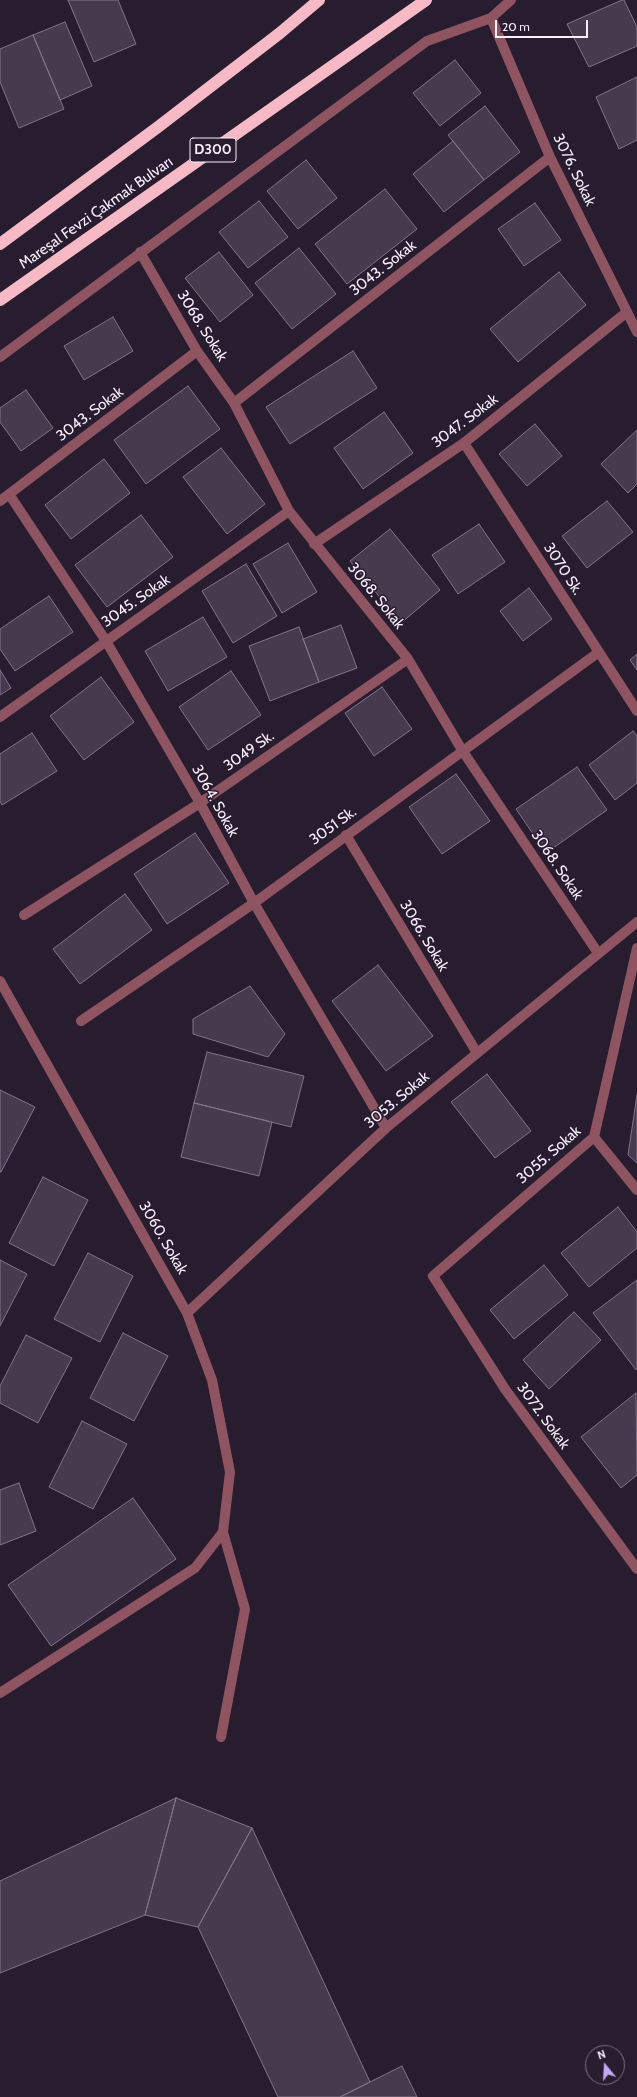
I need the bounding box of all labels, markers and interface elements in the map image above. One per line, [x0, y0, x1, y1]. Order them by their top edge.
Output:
scale bar [497, 12, 590, 38]
text: 20 m [502, 19, 530, 34]
street label: 3076. Sokak [549, 131, 599, 209]
road number: D300 [190, 138, 236, 162]
street label: Mareşal Fevzi Çakmak Bulvarı [16, 153, 176, 273]
street label: 3043. Sokak [346, 236, 420, 300]
street label: 3068. Sokak [173, 287, 231, 365]
street label: 3043. Sokak [53, 383, 127, 445]
street label: 3047. Sokak [428, 390, 502, 452]
street label: 3070 Sk. [540, 540, 586, 598]
street label: 3068. Sokak [344, 559, 408, 633]
street label: 3045. Sokak [98, 571, 174, 631]
street label: 3049 Sk. [220, 727, 278, 775]
street label: 3064. Sokak [188, 762, 242, 840]
street label: 3051 Sk. [306, 803, 360, 849]
street label: 3068. Sokak [527, 827, 587, 903]
street label: 3066. Sokak [396, 897, 452, 975]
street label: 3053. Sokak [361, 1068, 433, 1132]
street label: 3055. Sokak [513, 1122, 585, 1188]
street label: 3060. Sokak [135, 1198, 191, 1278]
street label: 3072. Sokak [513, 1379, 573, 1453]
north arrow [585, 2045, 625, 2085]
text: N [596, 2047, 607, 2062]

